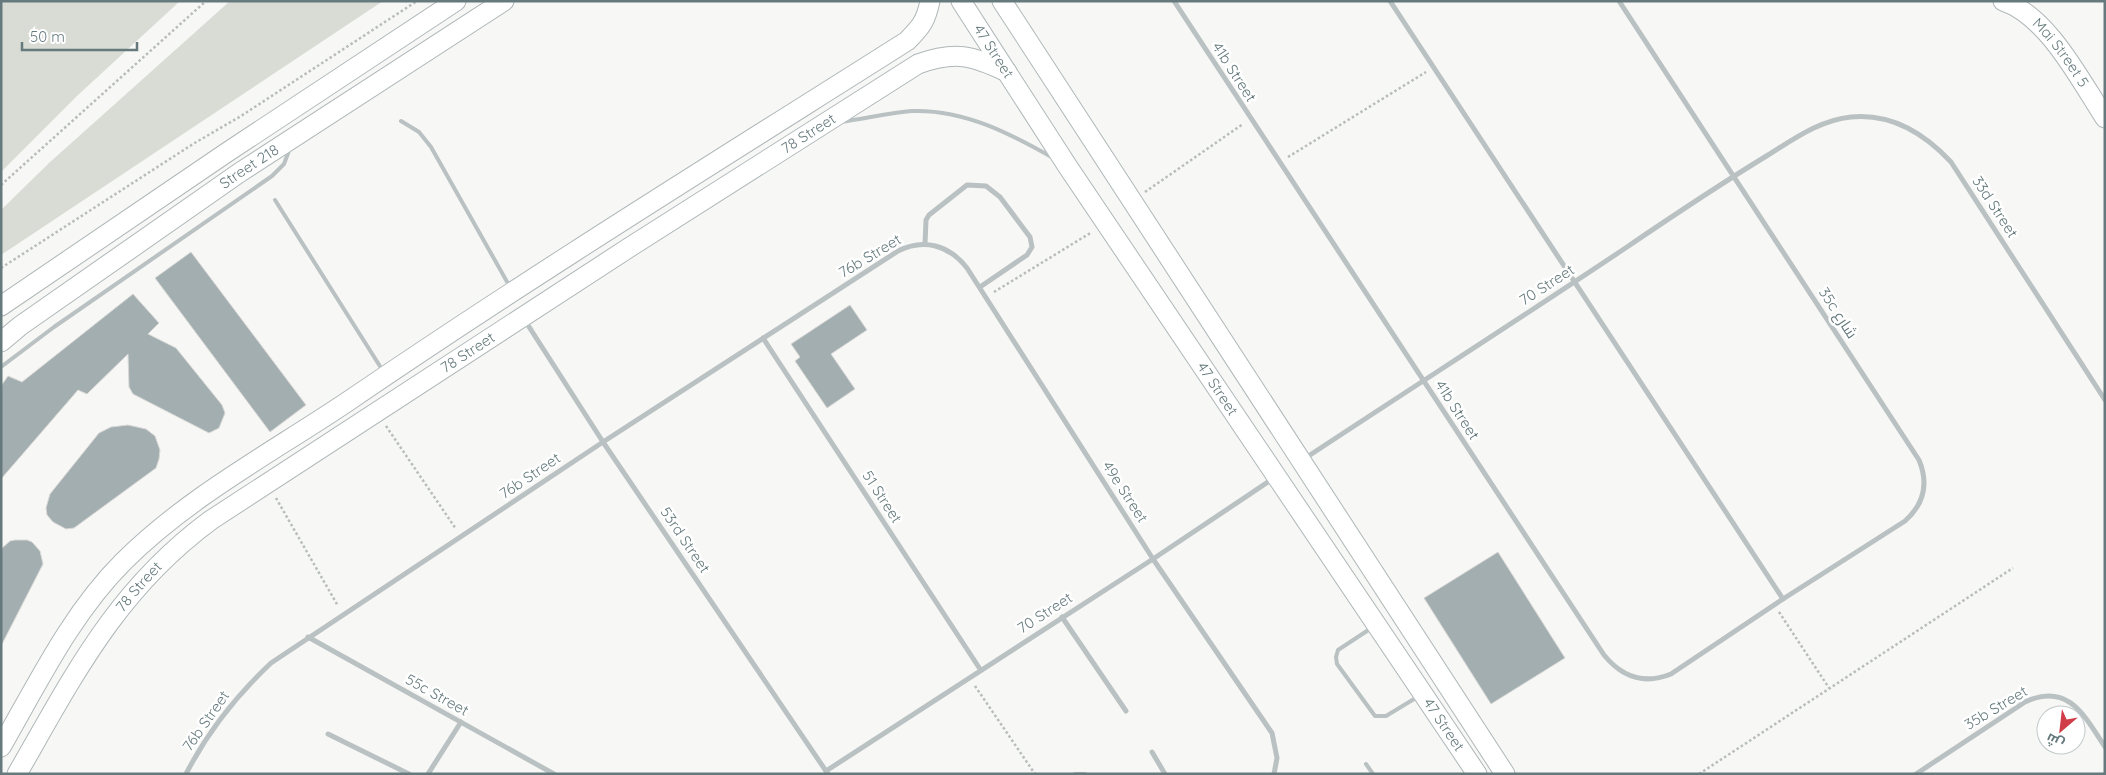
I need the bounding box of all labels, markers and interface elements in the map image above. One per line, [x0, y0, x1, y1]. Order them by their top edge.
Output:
street label: Mai Street 5 [2029, 14, 2093, 91]
scale bar [22, 20, 138, 52]
street label: 47 Street [970, 21, 1018, 82]
text: 50 m [30, 27, 65, 46]
street label: 41b Street [1208, 38, 1261, 105]
street label: 78 Street [777, 109, 839, 158]
street label: Street 218 [216, 140, 282, 193]
street label: 33d Street [1968, 172, 2022, 241]
street label: 76b Street [835, 230, 904, 282]
street label: 70 Street [1516, 260, 1578, 309]
street label: 35c شارع [1813, 284, 1862, 343]
street label: 78 Street [437, 328, 498, 377]
street label: 47 Street [1193, 358, 1243, 419]
street label: 41b Street [1431, 376, 1484, 443]
street label: 76b Street [496, 448, 564, 503]
street label: 49e Street [1099, 457, 1152, 526]
street label: 51 Street [858, 467, 906, 527]
street label: 53rd Street [656, 503, 714, 576]
street label: 78 Street [111, 557, 166, 615]
street label: 70 Street [1014, 588, 1076, 637]
street label: 55c Street [402, 669, 472, 720]
street label: 35b Street [1961, 681, 2031, 734]
street label: 76b Street [178, 687, 233, 755]
street label: 47 Street [1419, 694, 1469, 755]
north arrow [2036, 705, 2086, 755]
text: ش [2043, 729, 2067, 754]

